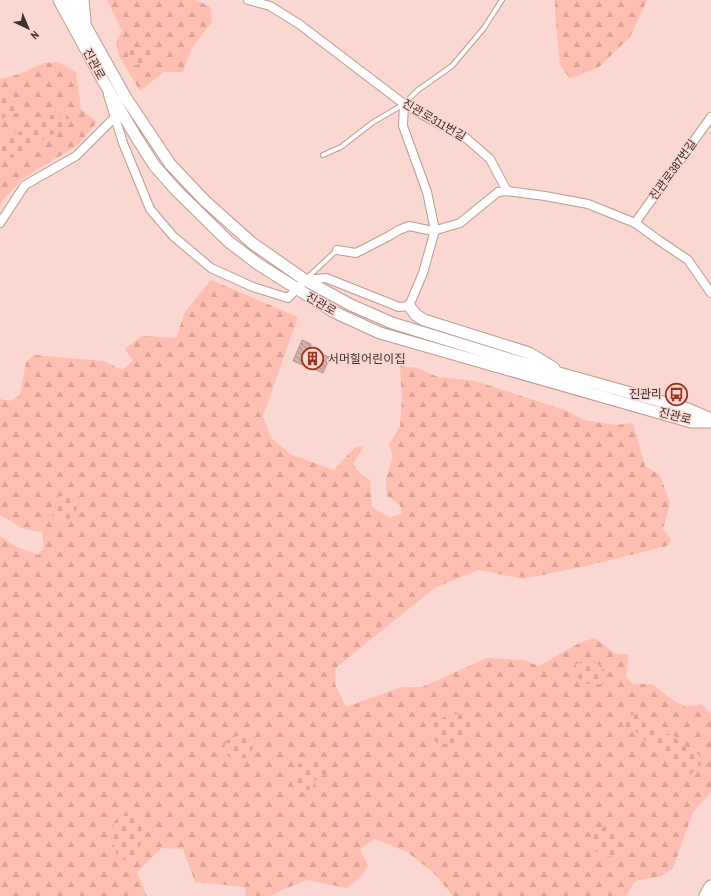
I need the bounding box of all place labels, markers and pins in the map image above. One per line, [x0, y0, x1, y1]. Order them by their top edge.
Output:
building icon: 서머힐어린이집 [299, 346, 325, 372]
place label: 서머힐어린이집 [328, 351, 405, 367]
bus stop icon: 진관리 [664, 381, 690, 407]
place label: 진관리 [629, 386, 662, 402]

